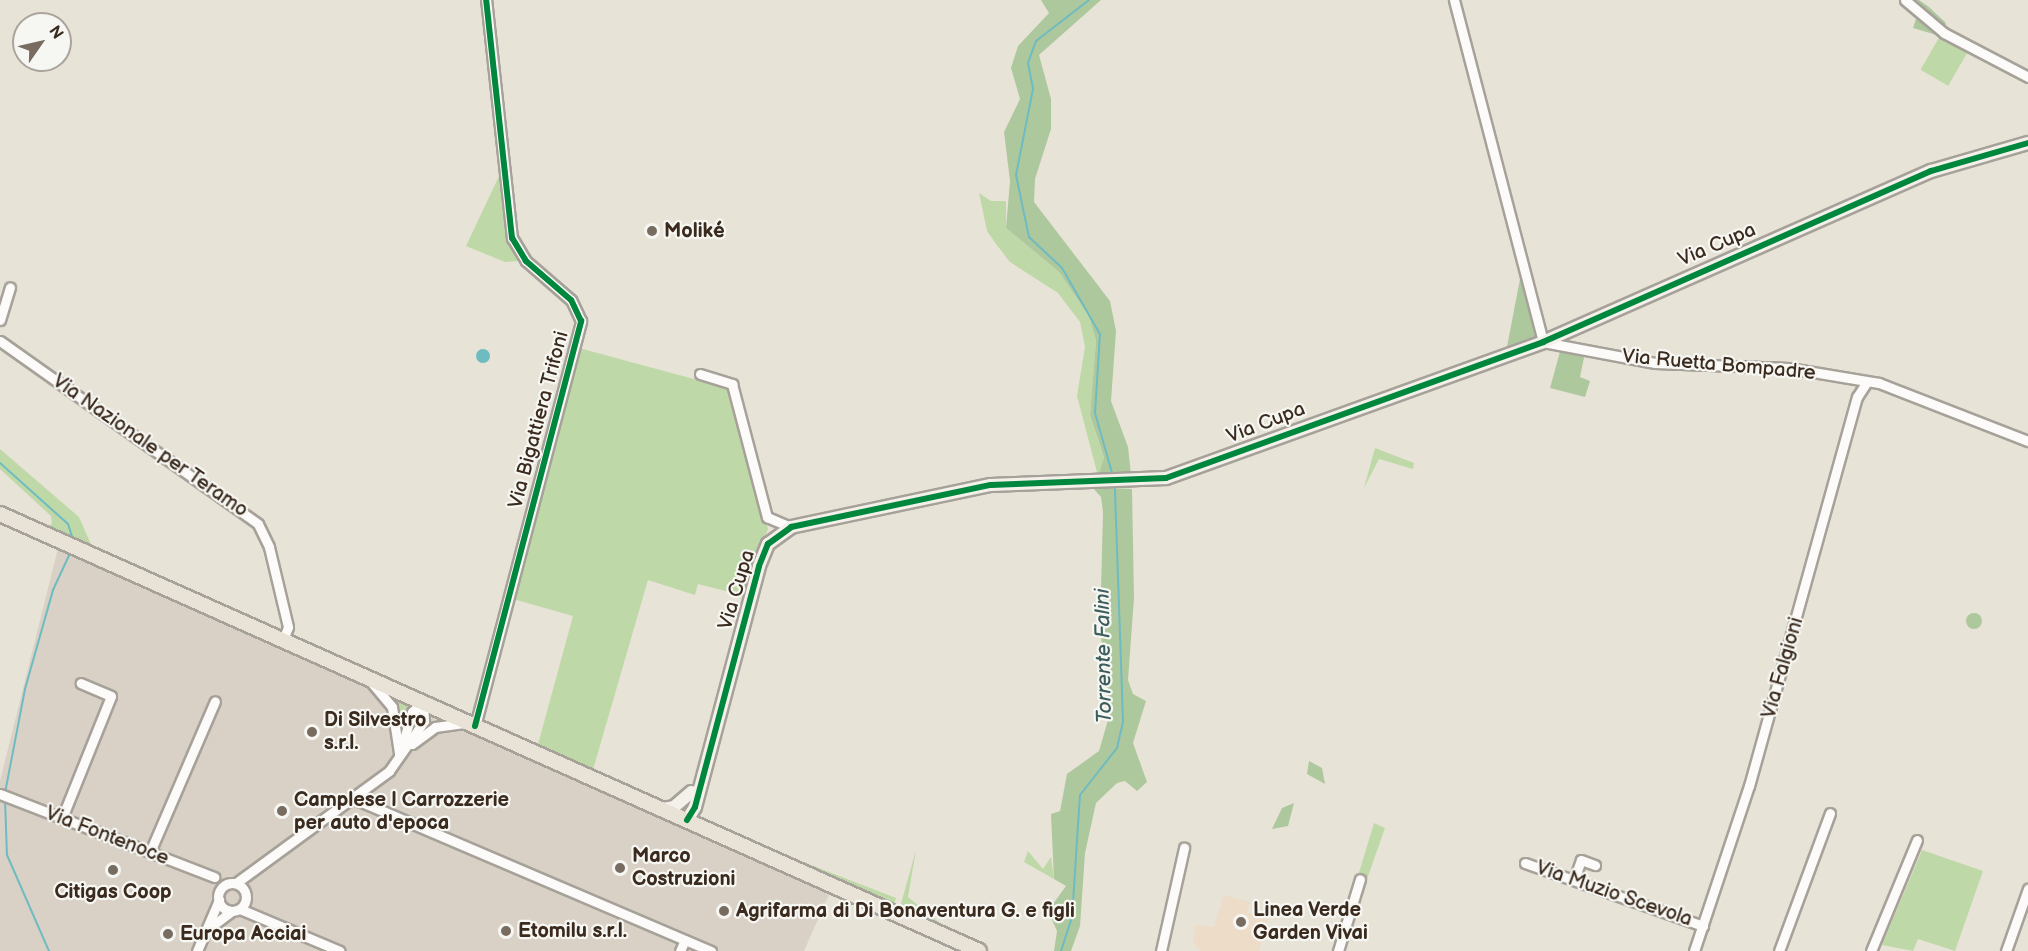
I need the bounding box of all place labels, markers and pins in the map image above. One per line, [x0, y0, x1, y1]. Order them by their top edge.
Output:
place label: Moliké [664, 219, 724, 243]
marker: Moliké [645, 224, 659, 238]
place label: Di Silvestro s.r.l. [324, 708, 426, 755]
marker: Di Silvestro s.r.l. [305, 725, 319, 739]
place label: Camplese | Carrozzerie per auto d'epoca [294, 788, 509, 835]
marker: Camplese | Carrozzerie per auto d'epoca [275, 804, 289, 818]
place label: Marco Costruzioni [632, 844, 735, 891]
marker: Marco Costruzioni [613, 861, 627, 875]
marker: Citigas Coop [106, 863, 120, 877]
place label: Citigas Coop [54, 880, 172, 904]
place label: Linea Verde Garden Vivai [1253, 898, 1369, 945]
place label: Agrifarma di Di Bonaventura G. e figli [736, 899, 1075, 923]
marker: Agrifarma di Di Bonaventura G. e figli [717, 904, 731, 918]
marker: Linea Verde Garden Vivai [1234, 915, 1248, 929]
place label: Etomilu s.r.l. [518, 919, 627, 943]
place label: Europa Acciai [180, 922, 306, 946]
marker: Etomilu s.r.l. [499, 924, 513, 938]
marker: Europa Acciai [161, 927, 175, 941]

